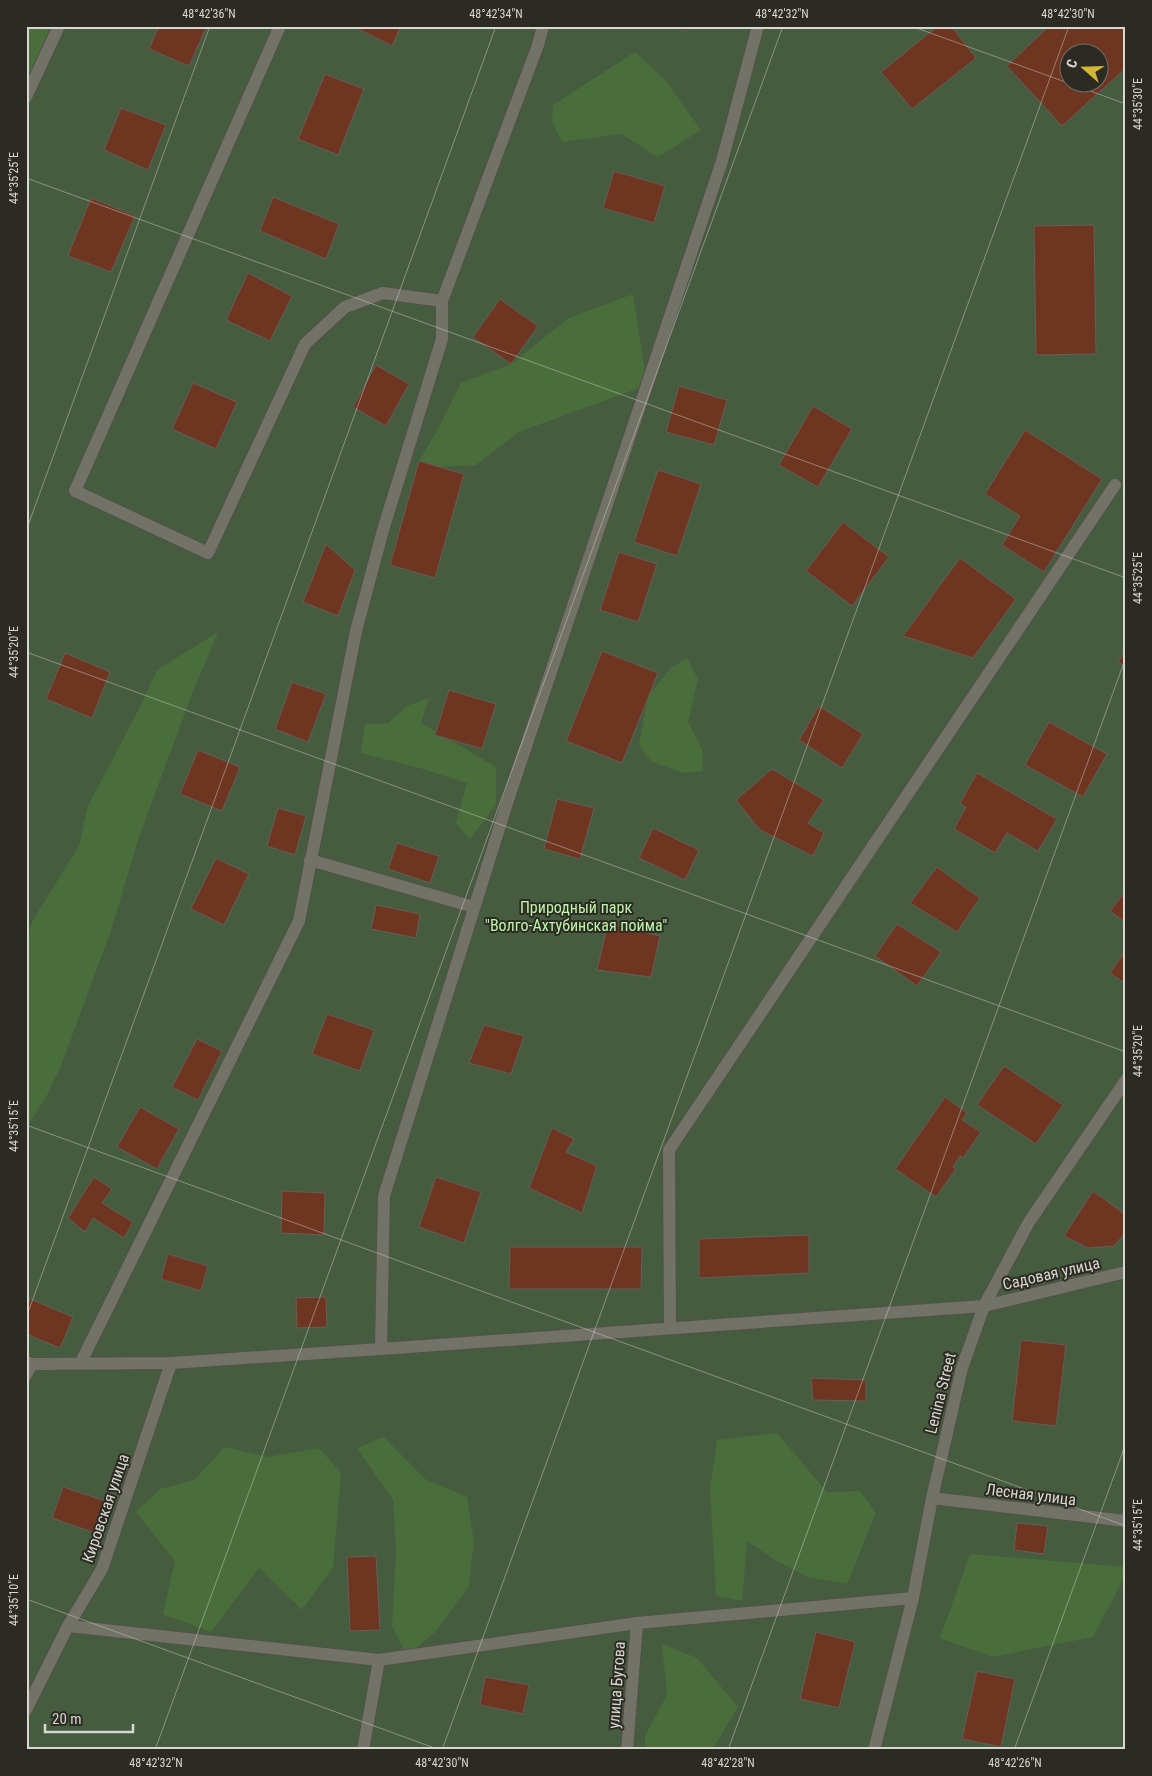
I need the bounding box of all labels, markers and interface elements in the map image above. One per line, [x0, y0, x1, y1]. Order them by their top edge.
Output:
text: 48°42'36"N [182, 7, 236, 21]
text: 48°42'34"N [469, 7, 523, 21]
text: 48°42'32"N [755, 7, 809, 21]
text: 48°42'30"N [1041, 7, 1095, 21]
north arrow [1060, 42, 1110, 92]
text: С [1063, 57, 1081, 70]
text: 44°35'30"E [1131, 78, 1145, 130]
text: 44°35'25"E [7, 152, 21, 204]
text: 44°35'25"E [1131, 552, 1145, 604]
text: 44°35'20"E [7, 626, 21, 678]
park label: Природный парк "Волго-Ахтубинская пойма" [485, 898, 667, 935]
text: 44°35'20"E [1131, 1025, 1145, 1077]
text: 44°35'15"E [7, 1100, 21, 1152]
street label: Садовая улица [1001, 1253, 1102, 1294]
street label: Lenina Street [921, 1350, 960, 1436]
street label: Кировская улица [78, 1451, 133, 1565]
street label: Лесная улица [985, 1480, 1077, 1509]
text: 44°35'15"E [1131, 1499, 1145, 1551]
text: 44°35'10"E [7, 1574, 21, 1626]
street label: улица Бугова [604, 1641, 629, 1729]
scale bar [45, 1701, 132, 1733]
text: 20 m [52, 1710, 82, 1728]
text: 48°42'32"N [129, 1756, 183, 1770]
text: 48°42'30"N [415, 1756, 469, 1770]
text: 48°42'28"N [701, 1756, 755, 1770]
text: 48°42'26"N [988, 1756, 1042, 1770]

